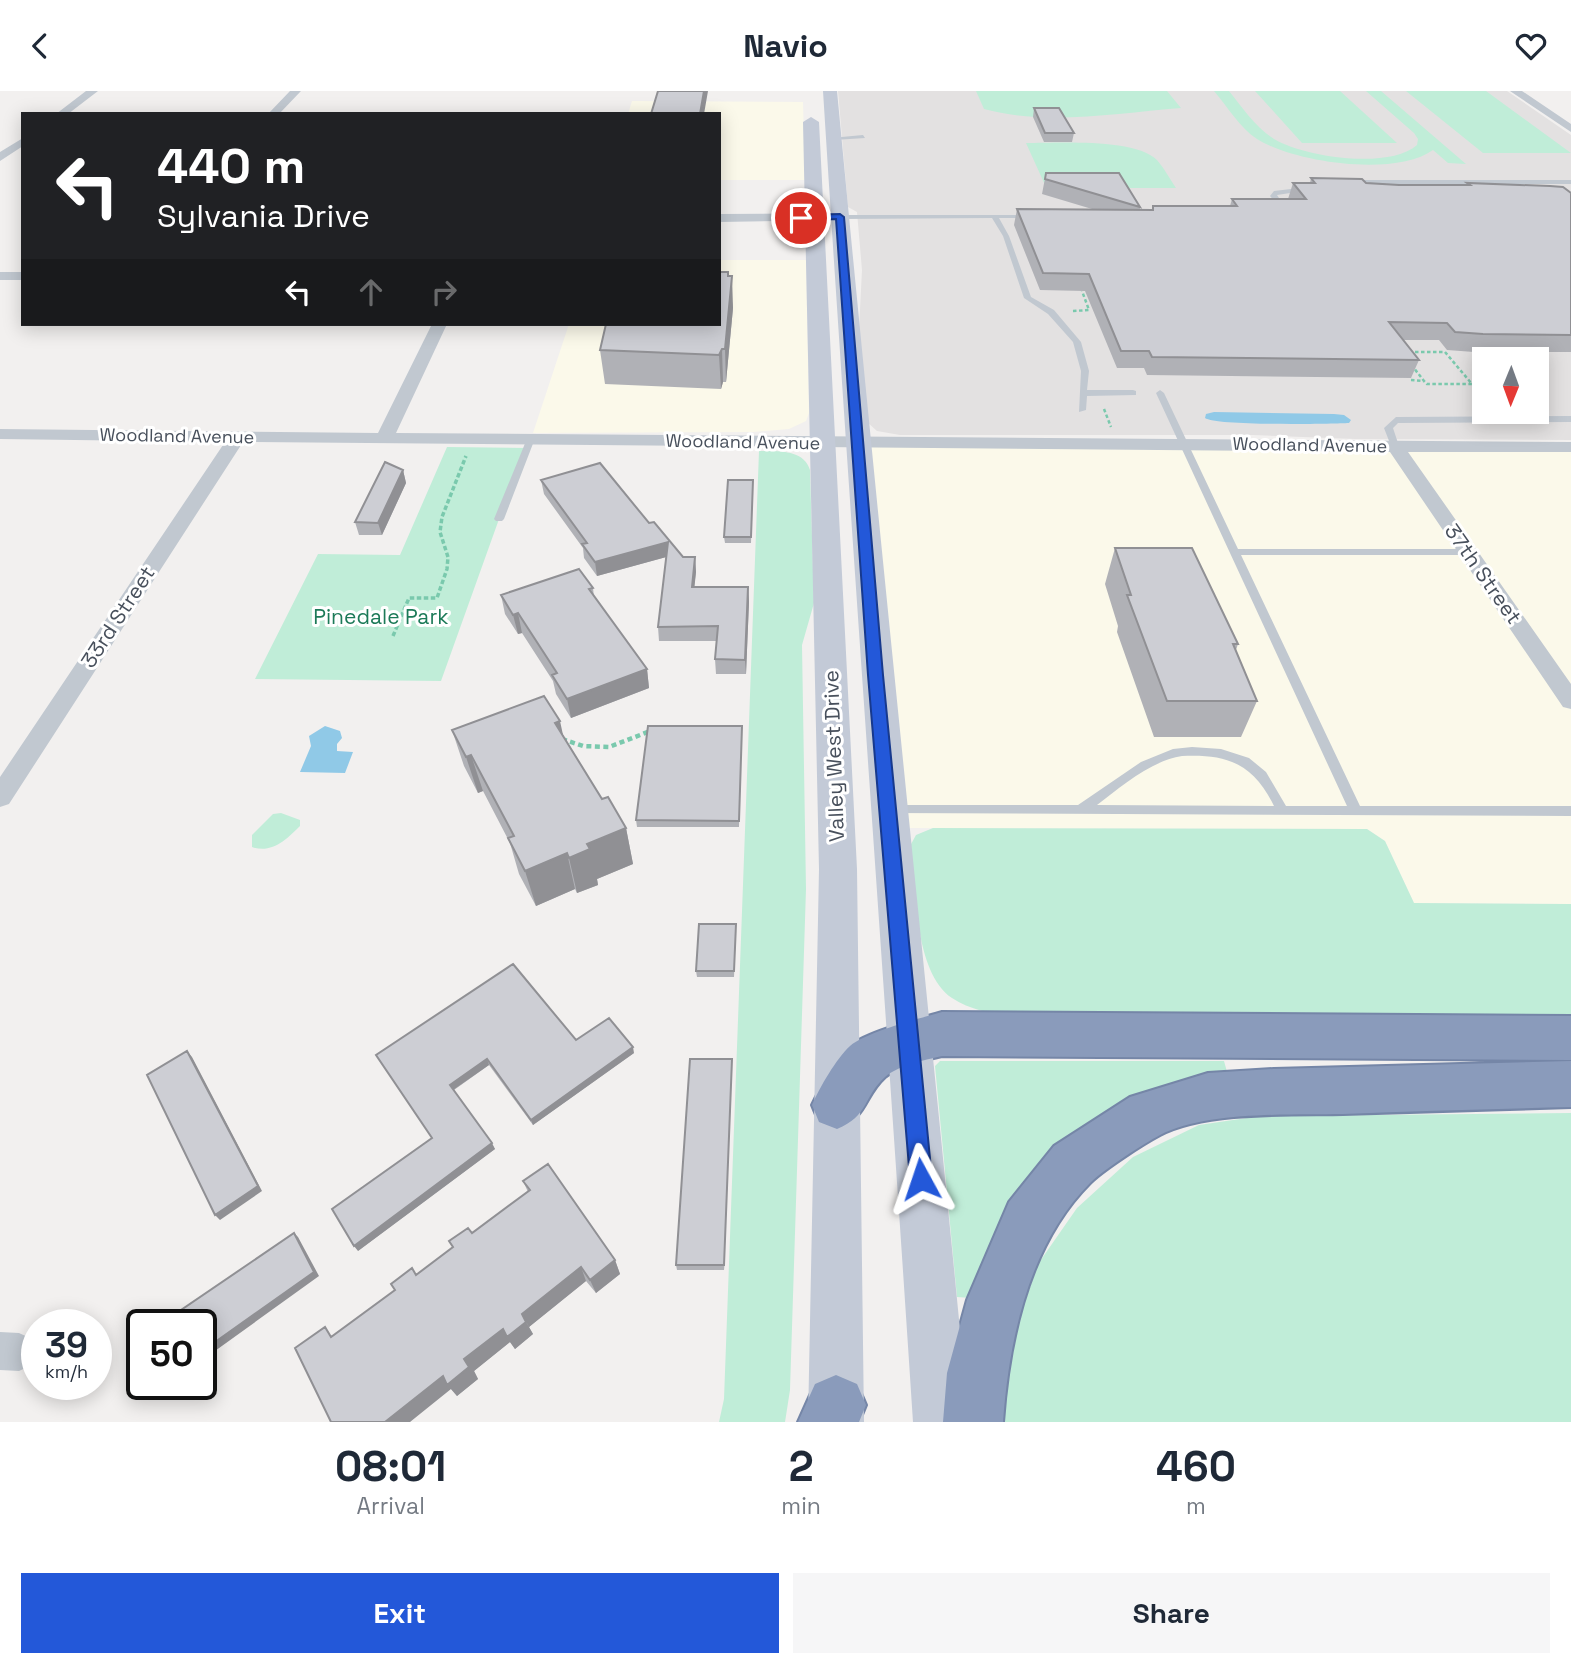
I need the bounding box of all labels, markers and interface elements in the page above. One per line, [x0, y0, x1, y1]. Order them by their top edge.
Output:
text: Navio [743, 26, 828, 66]
icon: back [21, 27, 59, 65]
icon: heart [1512, 27, 1550, 65]
text: 440 m [157, 135, 305, 197]
icon: left [42, 140, 133, 231]
pin [771, 188, 831, 248]
text: Sylvania Drive [157, 196, 370, 236]
icon: arrive [782, 199, 820, 237]
icon: left [279, 273, 317, 311]
icon: ahead [352, 273, 390, 311]
icon: right [425, 273, 463, 311]
north arrow [1472, 347, 1549, 423]
map controls [1472, 347, 1549, 424]
street label: Woodland Avenue [99, 423, 255, 448]
street label: Woodland Avenue [665, 429, 821, 454]
street label: Woodland Avenue [1232, 432, 1388, 457]
street label: 37th Street [1439, 518, 1528, 629]
street label: 33rd Street [75, 561, 160, 673]
park label: Pinedale Park [313, 603, 449, 630]
street label: Valley West Drive [817, 670, 850, 842]
position arrow [884, 1142, 958, 1216]
speed limit sign: 50 [126, 1309, 217, 1400]
text: 39 [45, 1323, 88, 1367]
text: km/h [45, 1360, 88, 1383]
text: 08:01 [335, 1440, 446, 1493]
text: 2 [789, 1440, 814, 1493]
text: 460 [1156, 1440, 1236, 1493]
text: Arrival [356, 1491, 425, 1521]
text: min [781, 1491, 821, 1521]
text: m [1186, 1491, 1206, 1521]
button: Exit [21, 1573, 779, 1653]
button: Share [793, 1573, 1550, 1653]

